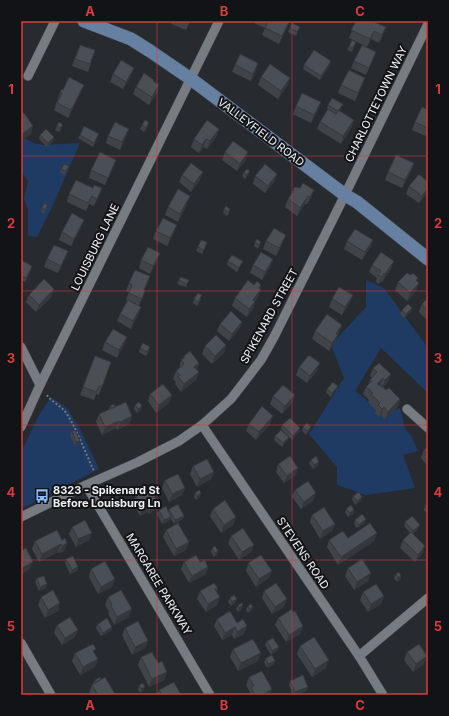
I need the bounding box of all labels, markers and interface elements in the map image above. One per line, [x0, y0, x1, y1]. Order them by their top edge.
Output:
text: A [85, 3, 95, 19]
text: B [220, 3, 229, 19]
text: C [355, 3, 365, 19]
street label: CHARLOTTETOWN WAY [342, 43, 410, 164]
text: 1 [8, 81, 14, 97]
text: 1 [435, 81, 441, 97]
street label: VALLEYFIELD ROAD [215, 95, 307, 169]
street label: LOUISBURG LANE [68, 201, 122, 293]
text: 2 [7, 215, 15, 231]
text: 2 [434, 215, 442, 231]
street label: SPIKENARD STREET [237, 266, 301, 366]
text: 3 [7, 350, 15, 366]
text: 3 [434, 350, 442, 366]
place label: 8323 - Spikenard St Before Louisburg Ln [53, 483, 161, 510]
text: 4 [7, 484, 16, 500]
text: 4 [434, 484, 443, 500]
bus stop icon: 8323 - Spikenard St Before Louisburg Ln [34, 488, 50, 504]
street label: STEVENS ROAD [274, 514, 332, 592]
street label: MARGAREE PARKWAY [123, 531, 195, 638]
text: 5 [7, 618, 15, 634]
text: 5 [434, 618, 442, 634]
text: A [85, 697, 95, 713]
text: B [220, 697, 229, 713]
text: C [355, 697, 365, 713]

